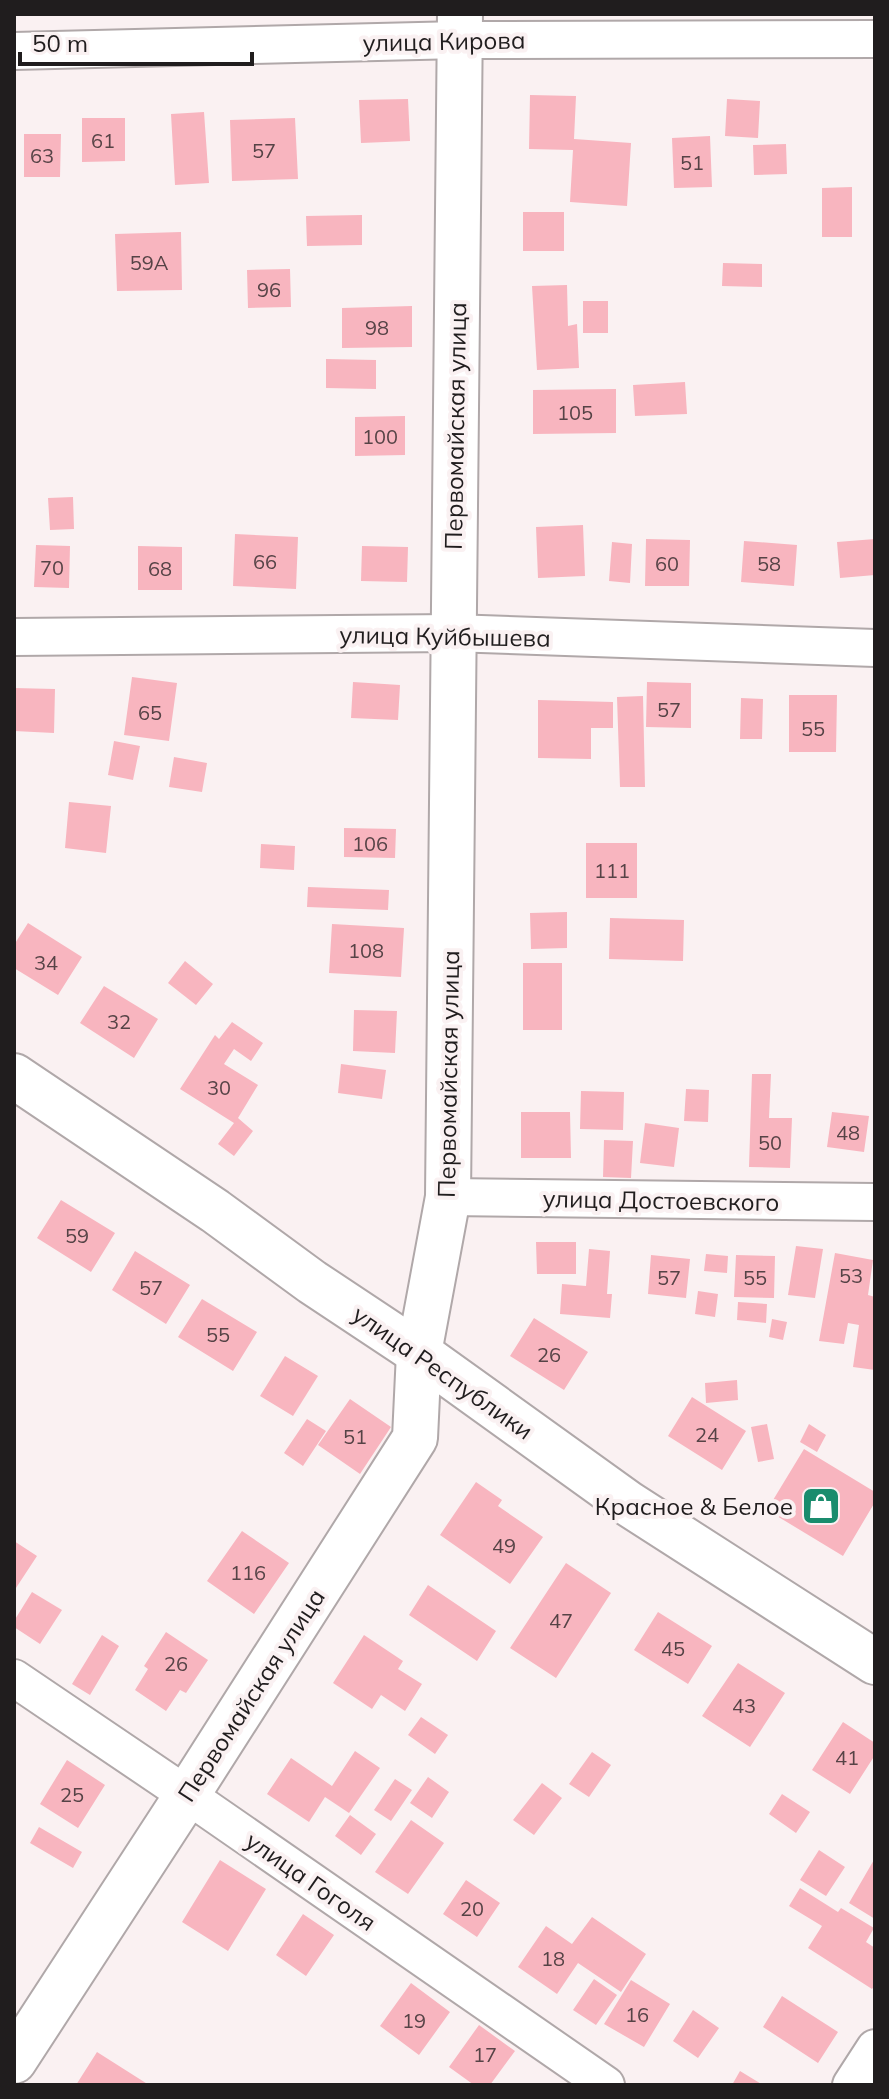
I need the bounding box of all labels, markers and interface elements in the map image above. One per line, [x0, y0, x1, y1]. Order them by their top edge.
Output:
scale bar [20, 16, 252, 66]
street label: улица Кирова [362, 25, 526, 57]
text: 50 m [32, 28, 88, 58]
house number: 61 [91, 128, 115, 153]
house number: 57 [252, 138, 276, 163]
house number: 63 [30, 143, 54, 168]
house number: 51 [680, 150, 704, 175]
house number: 59А [130, 250, 169, 275]
house number: 96 [257, 277, 281, 302]
street label: Первомайская улица [438, 302, 472, 550]
house number: 98 [365, 315, 389, 340]
house number: 105 [557, 400, 593, 425]
house number: 100 [362, 424, 398, 449]
house number: 66 [253, 549, 277, 574]
house number: 60 [655, 551, 679, 576]
house number: 58 [757, 551, 781, 576]
house number: 70 [40, 555, 64, 580]
house number: 68 [148, 556, 172, 581]
street label: улица Куйбышева [339, 619, 551, 653]
house number: 57 [657, 697, 681, 722]
house number: 65 [138, 700, 162, 725]
house number: 55 [801, 716, 825, 741]
house number: 106 [352, 831, 388, 856]
house number: 111 [594, 858, 630, 883]
house number: 108 [348, 938, 384, 963]
house number: 34 [34, 950, 58, 975]
street label: Первомайская улица [431, 950, 465, 1198]
house number: 32 [107, 1009, 131, 1034]
house number: 30 [207, 1075, 231, 1100]
house number: 48 [836, 1120, 860, 1145]
house number: 50 [758, 1130, 782, 1155]
street label: улица Достоевского [542, 1183, 780, 1217]
house number: 59 [65, 1223, 89, 1248]
house number: 53 [839, 1263, 863, 1288]
house number: 57 [657, 1265, 681, 1290]
house number: 55 [743, 1265, 767, 1290]
house number: 57 [139, 1275, 163, 1300]
street label: улица Республики [347, 1299, 539, 1445]
house number: 55 [206, 1322, 230, 1347]
house number: 26 [537, 1342, 561, 1367]
house number: 24 [695, 1422, 719, 1447]
house number: 51 [343, 1424, 367, 1449]
shop icon: Красное & Белое [800, 1485, 842, 1527]
place label: Красное & Белое [595, 1491, 793, 1521]
house number: 49 [492, 1533, 516, 1558]
house number: 116 [230, 1560, 266, 1585]
street label: Первомайская улица [171, 1583, 331, 1807]
house number: 47 [549, 1608, 573, 1633]
house number: 45 [661, 1636, 685, 1661]
house number: 26 [164, 1651, 188, 1676]
house number: 43 [732, 1693, 756, 1718]
house number: 41 [835, 1745, 859, 1770]
house number: 25 [60, 1782, 84, 1807]
street label: улица Гоголя [240, 1825, 382, 1937]
house number: 20 [460, 1896, 484, 1921]
house number: 18 [541, 1946, 565, 1971]
house number: 16 [625, 2002, 649, 2027]
house number: 19 [402, 2008, 426, 2033]
house number: 17 [473, 2042, 497, 2067]

